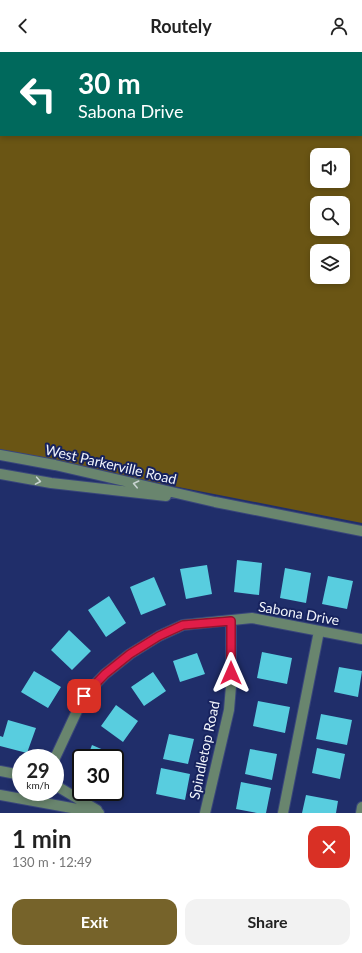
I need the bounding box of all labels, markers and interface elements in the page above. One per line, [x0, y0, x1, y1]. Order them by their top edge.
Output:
icon: back [12, 15, 34, 37]
text: Routely [150, 15, 212, 37]
icon: person [328, 15, 350, 37]
text: 30 m [78, 66, 141, 100]
icon: left [12, 68, 64, 120]
text: Sabona Drive [78, 100, 183, 122]
map controls [310, 148, 350, 284]
button: sound [310, 148, 350, 188]
button: search [310, 196, 350, 236]
button: layers [310, 244, 350, 284]
street label: West Parkerville Road [44, 441, 178, 487]
one-way arrow [35, 476, 41, 484]
one-way arrow [133, 481, 139, 489]
street label: Sabona Drive [257, 598, 341, 628]
position arrow [210, 652, 252, 694]
pin [67, 679, 101, 713]
icon: arrive [73, 685, 95, 707]
street label: Spindletop Road [185, 699, 223, 801]
speed limit sign: 30 [72, 749, 124, 801]
text: 29 [26, 758, 50, 782]
text: km/h [26, 779, 50, 791]
text: 1 min [12, 824, 72, 853]
button: close [308, 826, 350, 868]
text: 130 m · 12:49 [12, 854, 92, 870]
button: Exit [12, 899, 177, 945]
button: Share [185, 899, 350, 945]

